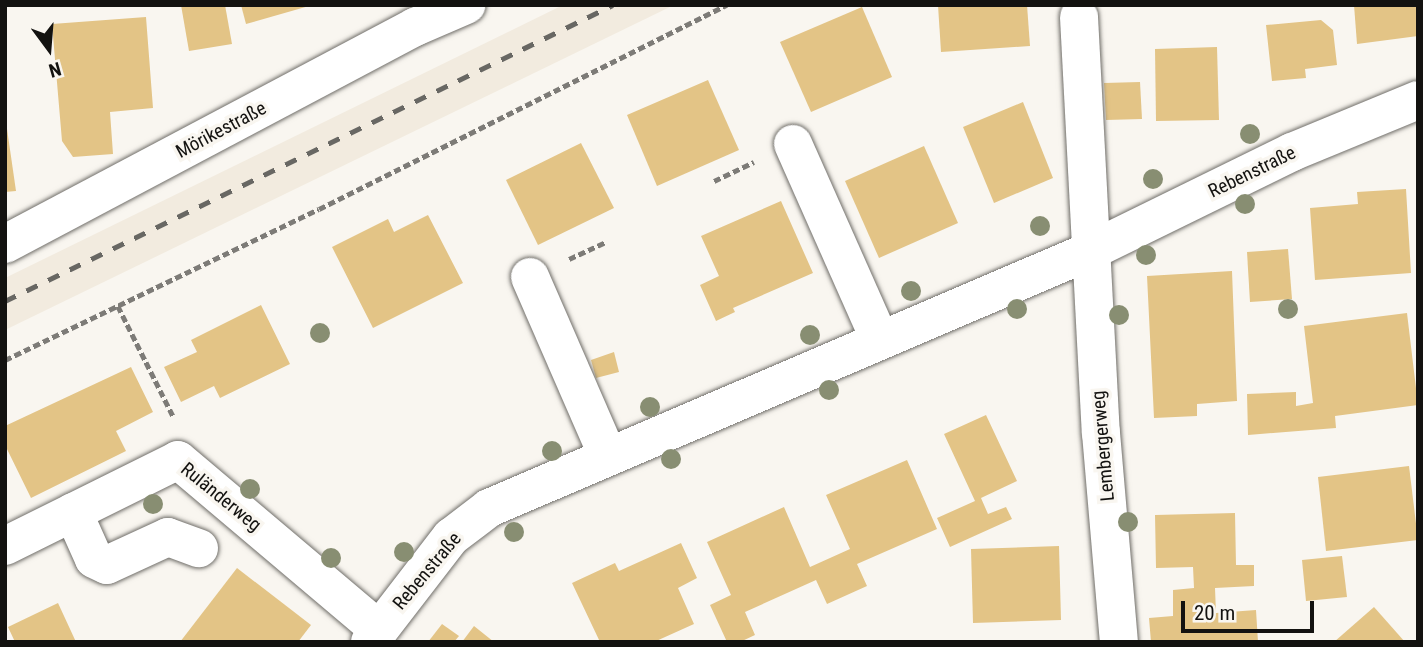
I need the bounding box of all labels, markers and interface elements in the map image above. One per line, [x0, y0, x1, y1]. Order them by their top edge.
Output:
north arrow [14, 14, 84, 84]
text: N [46, 57, 64, 82]
street label: Mörikestraße [172, 97, 270, 163]
street label: Rebenstraße [1205, 141, 1299, 203]
street label: Lembergerweg [1087, 390, 1119, 502]
street label: Ruländerweg [176, 458, 266, 536]
street label: Rebenstraße [388, 528, 466, 614]
scale bar [1185, 588, 1318, 632]
text: 20 m [1194, 601, 1235, 625]

